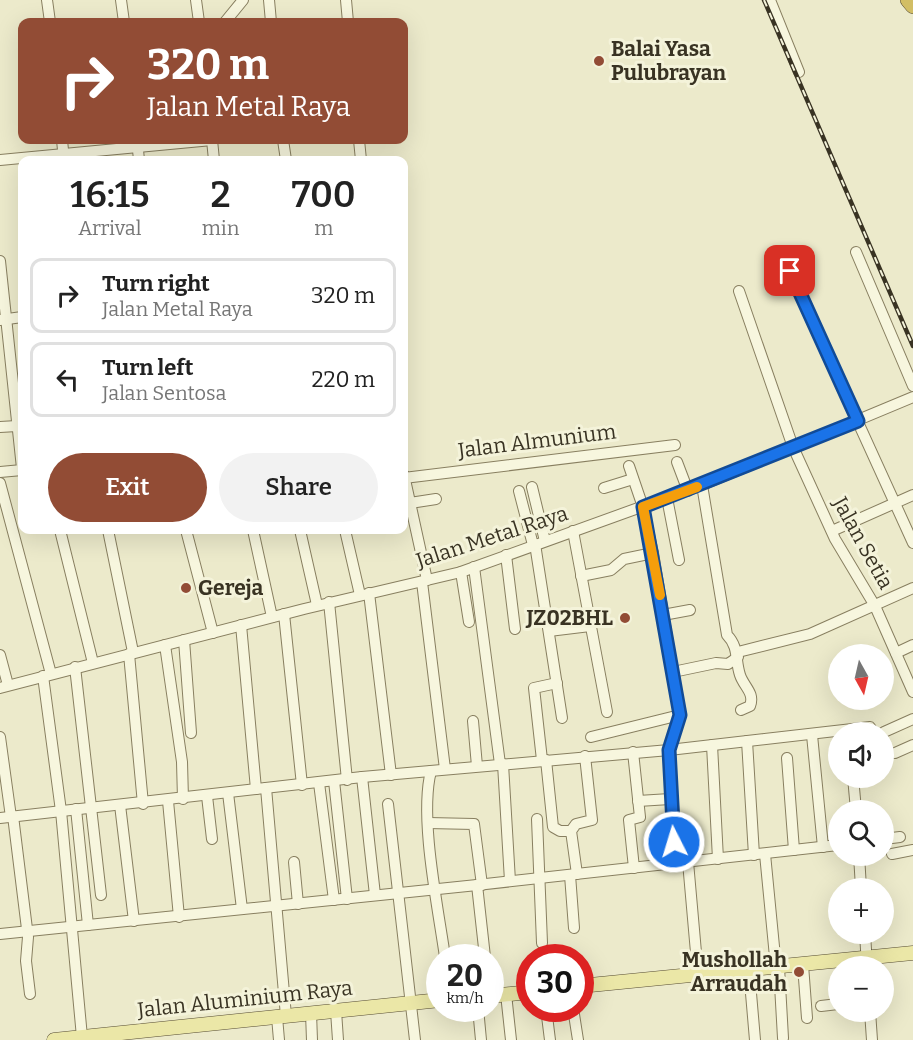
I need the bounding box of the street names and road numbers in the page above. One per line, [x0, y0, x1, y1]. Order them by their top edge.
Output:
street label: Jalan Almunium [455, 418, 618, 464]
street label: Jalan Setia [827, 491, 899, 594]
street label: Jalan Metal Raya [412, 500, 572, 574]
street label: Jalan Aluminium Raya [135, 975, 354, 1023]

